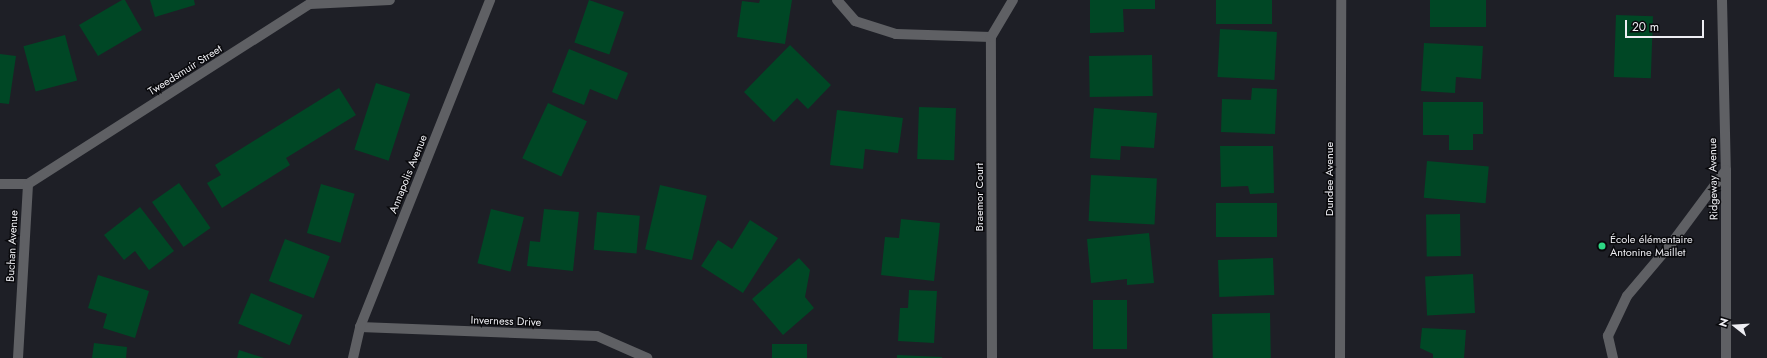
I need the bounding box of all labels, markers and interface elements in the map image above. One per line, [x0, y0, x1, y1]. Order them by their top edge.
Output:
scale bar [1627, 12, 1706, 38]
text: 20 m [1632, 18, 1659, 36]
street label: Tweedsmuir Street [146, 42, 224, 98]
street label: Annapolis Avenue [386, 133, 430, 215]
street label: Ridgeway Avenue [1706, 138, 1720, 220]
street label: Dundee Avenue [1322, 142, 1336, 216]
street label: Braemor Court [972, 163, 986, 231]
street label: Buchan Avenue [4, 210, 20, 282]
place label: École élémentaire Antonine Maillet [1610, 233, 1693, 259]
marker: École élémentaire Antonine Maillet [1597, 241, 1607, 251]
north arrow [1715, 306, 1755, 346]
street label: Inverness Drive [470, 313, 542, 329]
text: N [1715, 316, 1732, 329]

